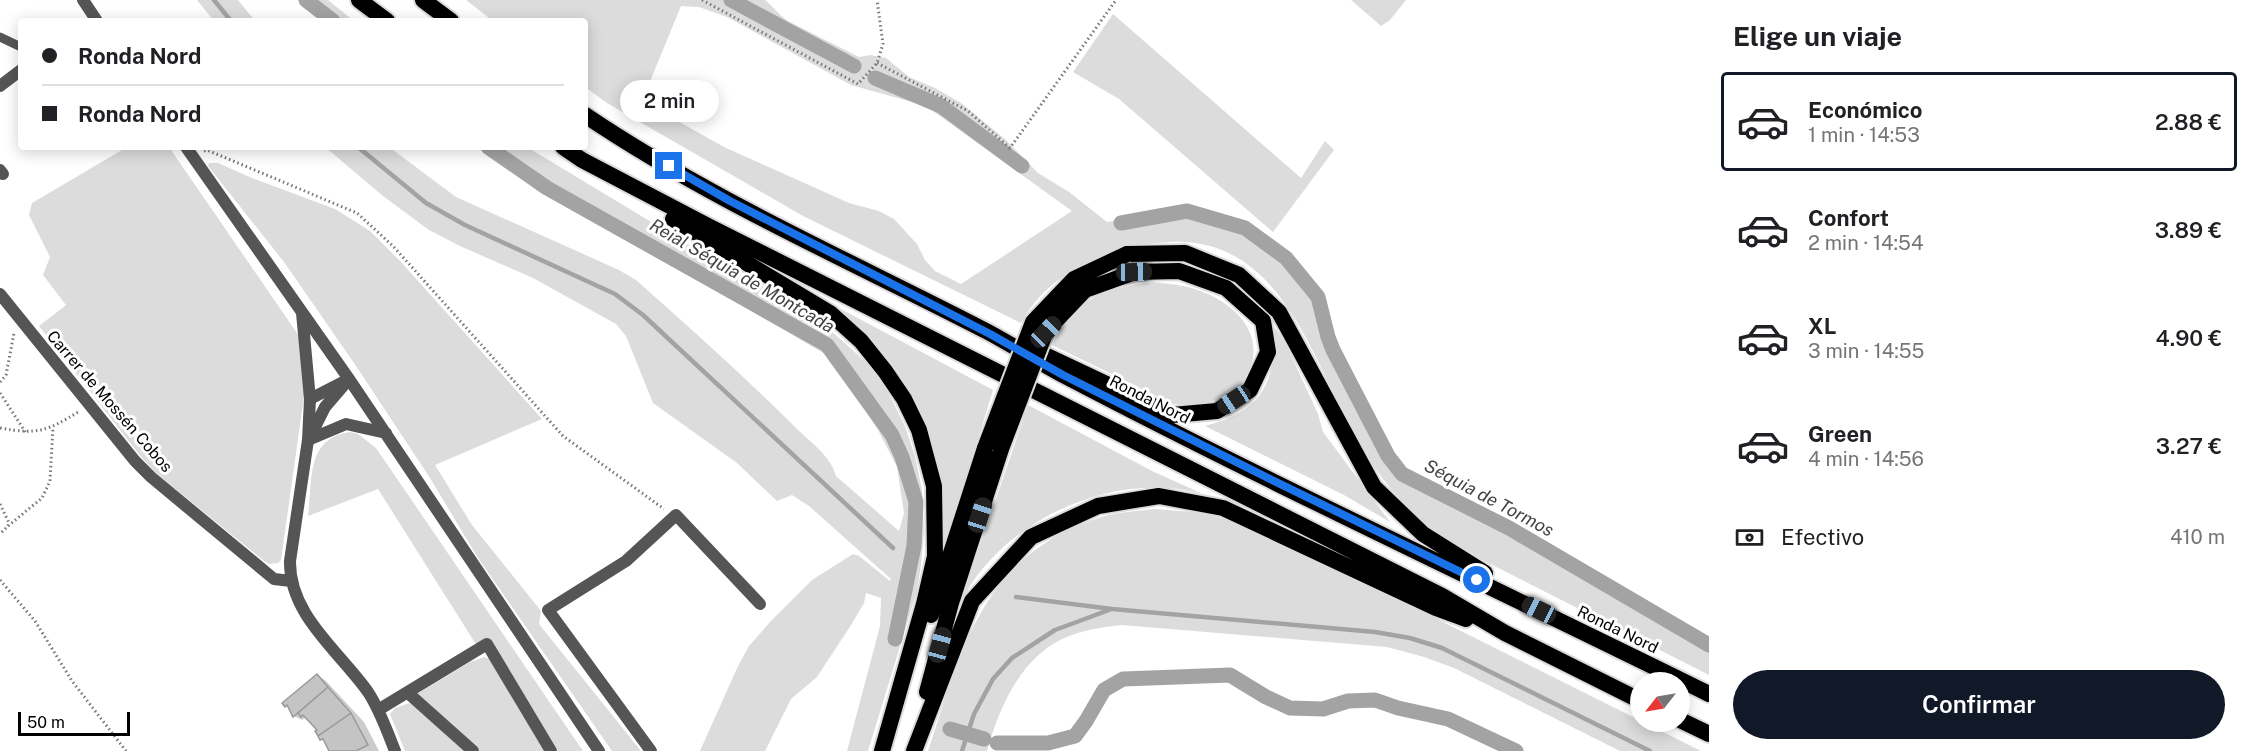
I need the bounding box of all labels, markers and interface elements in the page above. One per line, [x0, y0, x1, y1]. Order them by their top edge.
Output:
text: Elige un viaje [1733, 20, 1902, 52]
text: Ronda Nord [78, 43, 201, 69]
callout: 2 min [620, 79, 718, 121]
text: 2 min [644, 89, 695, 113]
icon: car [1736, 95, 1790, 149]
text: Económico [1808, 97, 1923, 123]
text: Ronda Nord [78, 101, 201, 127]
text: 2.88 € [2155, 109, 2222, 135]
text: 1 min · 14:53 [1808, 123, 1920, 147]
route end [655, 152, 682, 179]
icon: car [1736, 203, 1790, 257]
text: Confort [1808, 205, 1889, 231]
water label: Reial Séquia de Montcada [646, 214, 838, 337]
text: 3.89 € [2155, 217, 2222, 243]
text: 2 min · 14:54 [1808, 231, 1923, 255]
car [1116, 263, 1152, 281]
icon: car [1736, 311, 1790, 365]
car [1027, 313, 1065, 351]
text: XL [1808, 313, 1836, 339]
text: 4.90 € [2156, 325, 2222, 351]
street label: Carrer de Mossén Cobos [43, 327, 176, 476]
text: 3 min · 14:55 [1808, 339, 1924, 363]
street label: Ronda Nord [1106, 371, 1193, 428]
car [1214, 383, 1254, 417]
icon: car [1736, 419, 1790, 473]
text: Green [1808, 421, 1872, 447]
text: 3.27 € [2156, 433, 2222, 459]
text: 4 min · 14:56 [1808, 447, 1924, 471]
water label: Séquia de Tormos [1421, 455, 1558, 541]
car [966, 495, 994, 535]
icon: cash [1733, 521, 1766, 554]
text: Efectivo [1781, 524, 1864, 550]
text: 410 m [2170, 525, 2225, 549]
route start [1463, 566, 1490, 593]
car [1519, 594, 1559, 626]
street label: Ronda Nord [1574, 602, 1661, 657]
car [927, 625, 953, 665]
button: Confirmar [1733, 670, 2225, 739]
north arrow [1630, 672, 1690, 732]
map controls [1630, 672, 1690, 732]
scale bar [18, 709, 130, 736]
text: 50 m [27, 713, 65, 732]

